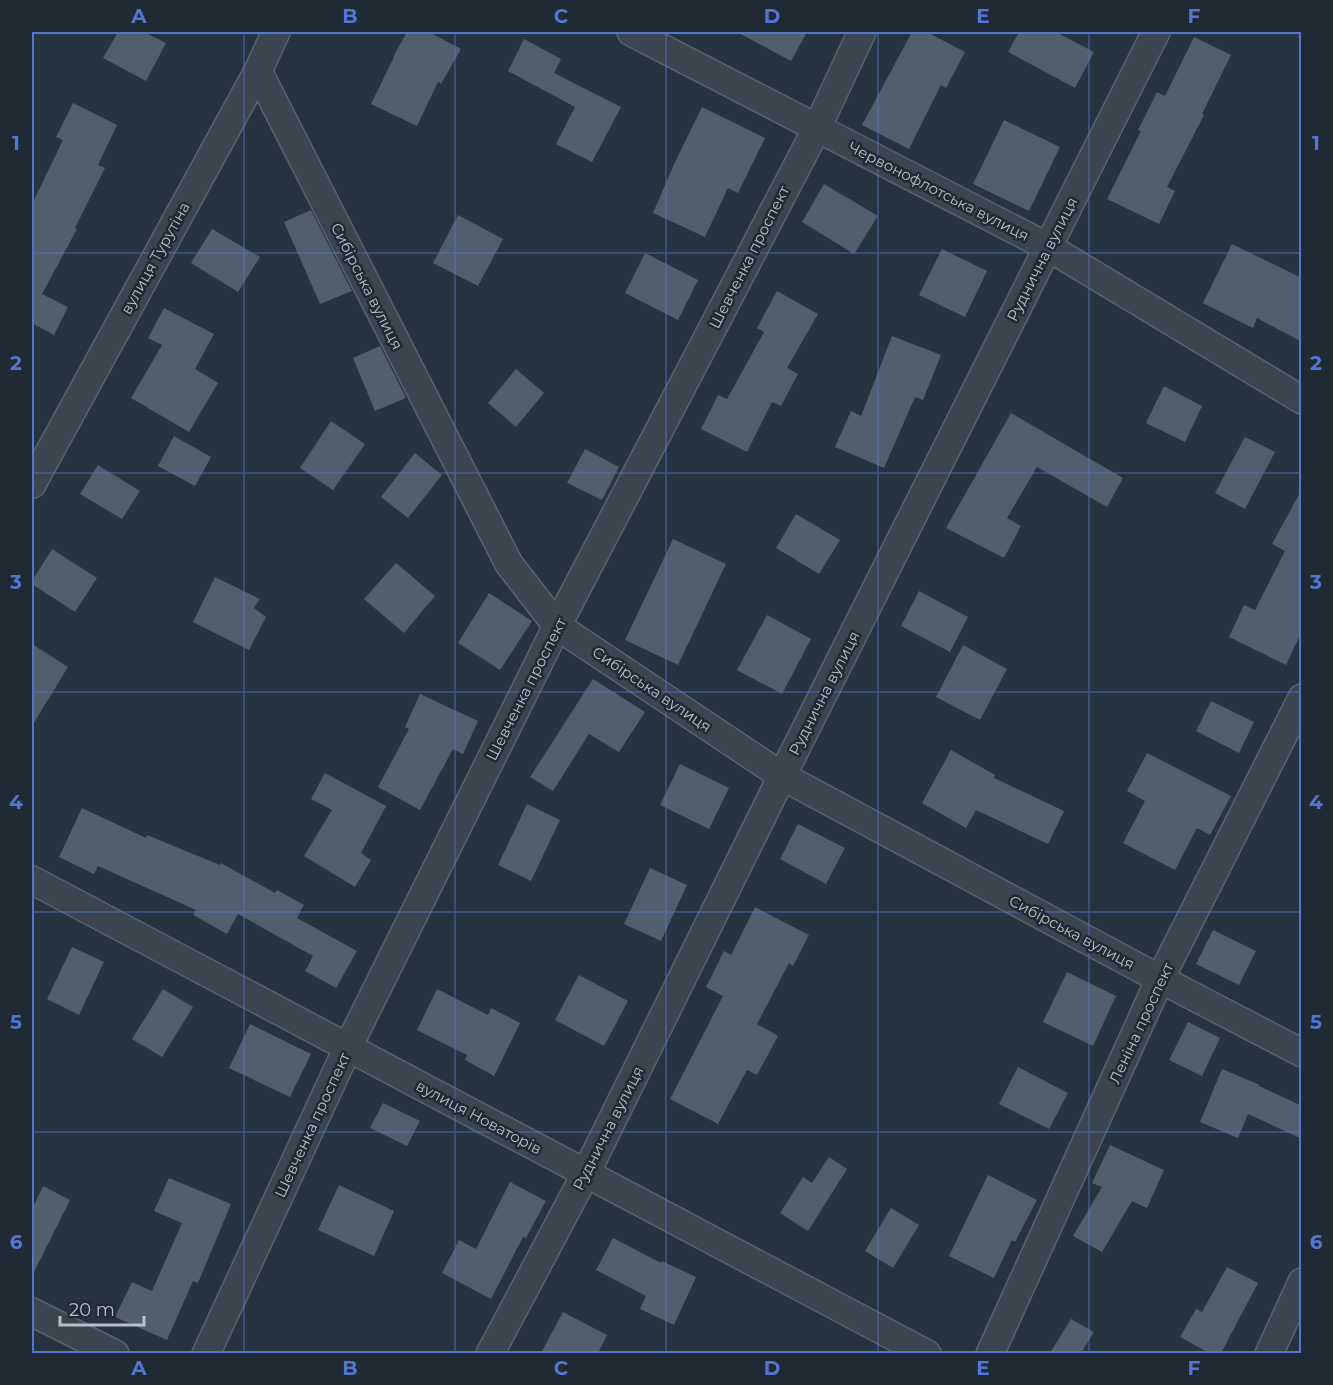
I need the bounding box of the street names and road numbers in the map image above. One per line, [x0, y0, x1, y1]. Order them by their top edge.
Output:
street label: Червонофлотська вулиця [845, 137, 1033, 245]
street label: Шевченка проспект [705, 182, 794, 332]
street label: Руднична вулиця [1002, 194, 1082, 324]
street label: вулиця Турутіна [116, 199, 194, 317]
street label: Сибірська вулиця [327, 219, 407, 353]
street label: Шевченка проспект [482, 614, 571, 764]
street label: Руднична вулиця [784, 628, 864, 758]
street label: Сибірська вулиця [589, 642, 715, 736]
street label: Сибірська вулиця [1006, 891, 1138, 973]
street label: Леніна проспект [1105, 959, 1178, 1087]
street label: Шевченка проспект [270, 1049, 354, 1201]
street label: Руднична вулиця [568, 1063, 648, 1193]
street label: вулиця Новаторів [413, 1076, 545, 1158]

